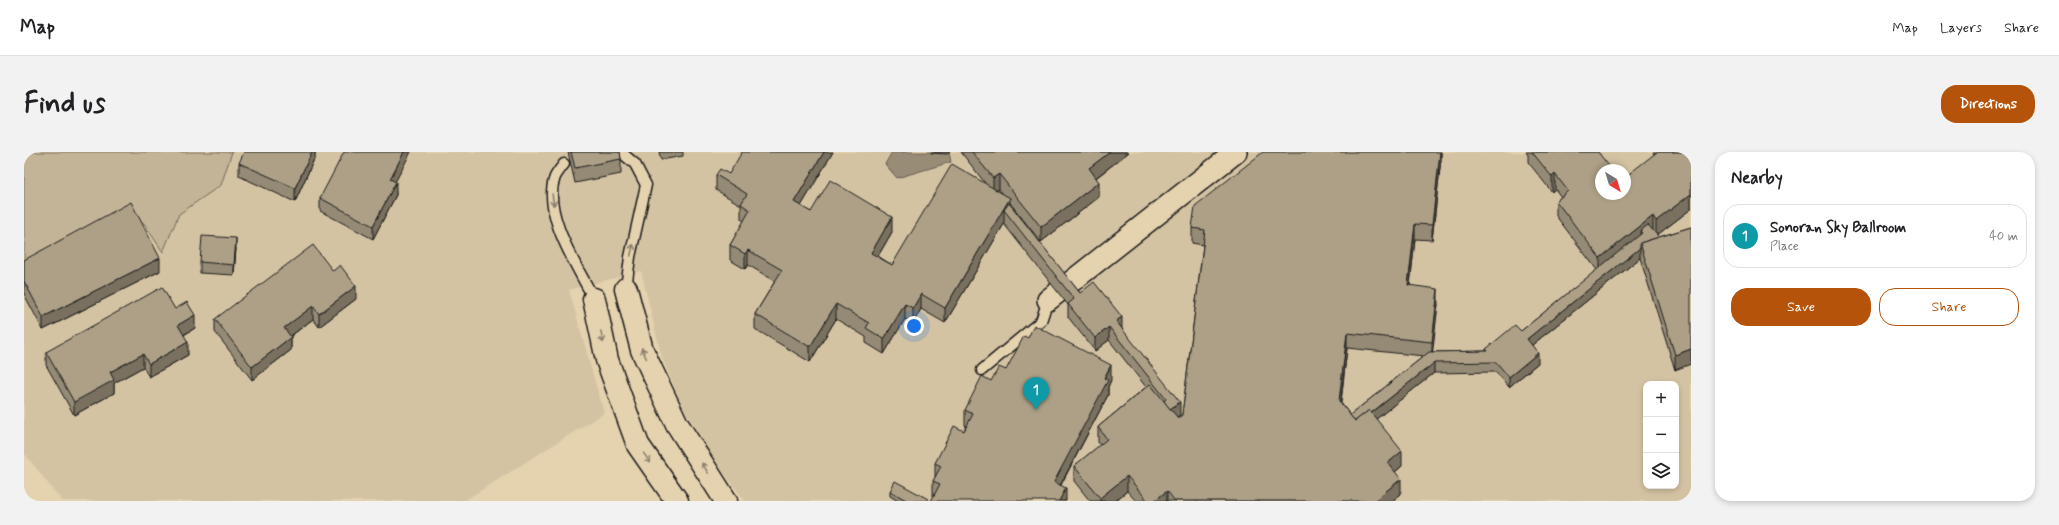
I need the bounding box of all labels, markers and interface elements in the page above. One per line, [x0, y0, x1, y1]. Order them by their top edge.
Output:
text: Map [20, 15, 55, 40]
text: Map [1892, 19, 1918, 37]
text: Layers [1940, 19, 1982, 37]
text: Share [2004, 19, 2039, 37]
button: Directions [1941, 85, 2035, 123]
text: Find us [24, 86, 105, 123]
north arrow [1595, 164, 1631, 200]
text: Nearby [1731, 167, 1783, 189]
one-way arrow [549, 193, 557, 206]
text: Sonoran Sky Ballroom [1770, 218, 1906, 238]
text: 1 [1742, 228, 1748, 245]
text: 40 m [1989, 228, 2018, 245]
text: Place [1770, 238, 1799, 255]
one-way arrow [628, 244, 636, 257]
button: Save [1731, 288, 1871, 326]
button: Share [1879, 288, 2019, 326]
your location [904, 316, 924, 336]
one-way arrow [598, 330, 606, 343]
one-way arrow [640, 348, 647, 360]
pin: 1 [1023, 377, 1049, 410]
map controls [1643, 381, 1679, 489]
button: + [1643, 381, 1679, 417]
button: − [1643, 417, 1679, 453]
one-way arrow [643, 452, 651, 463]
button: layers [1643, 453, 1679, 489]
one-way arrow [701, 463, 709, 474]

